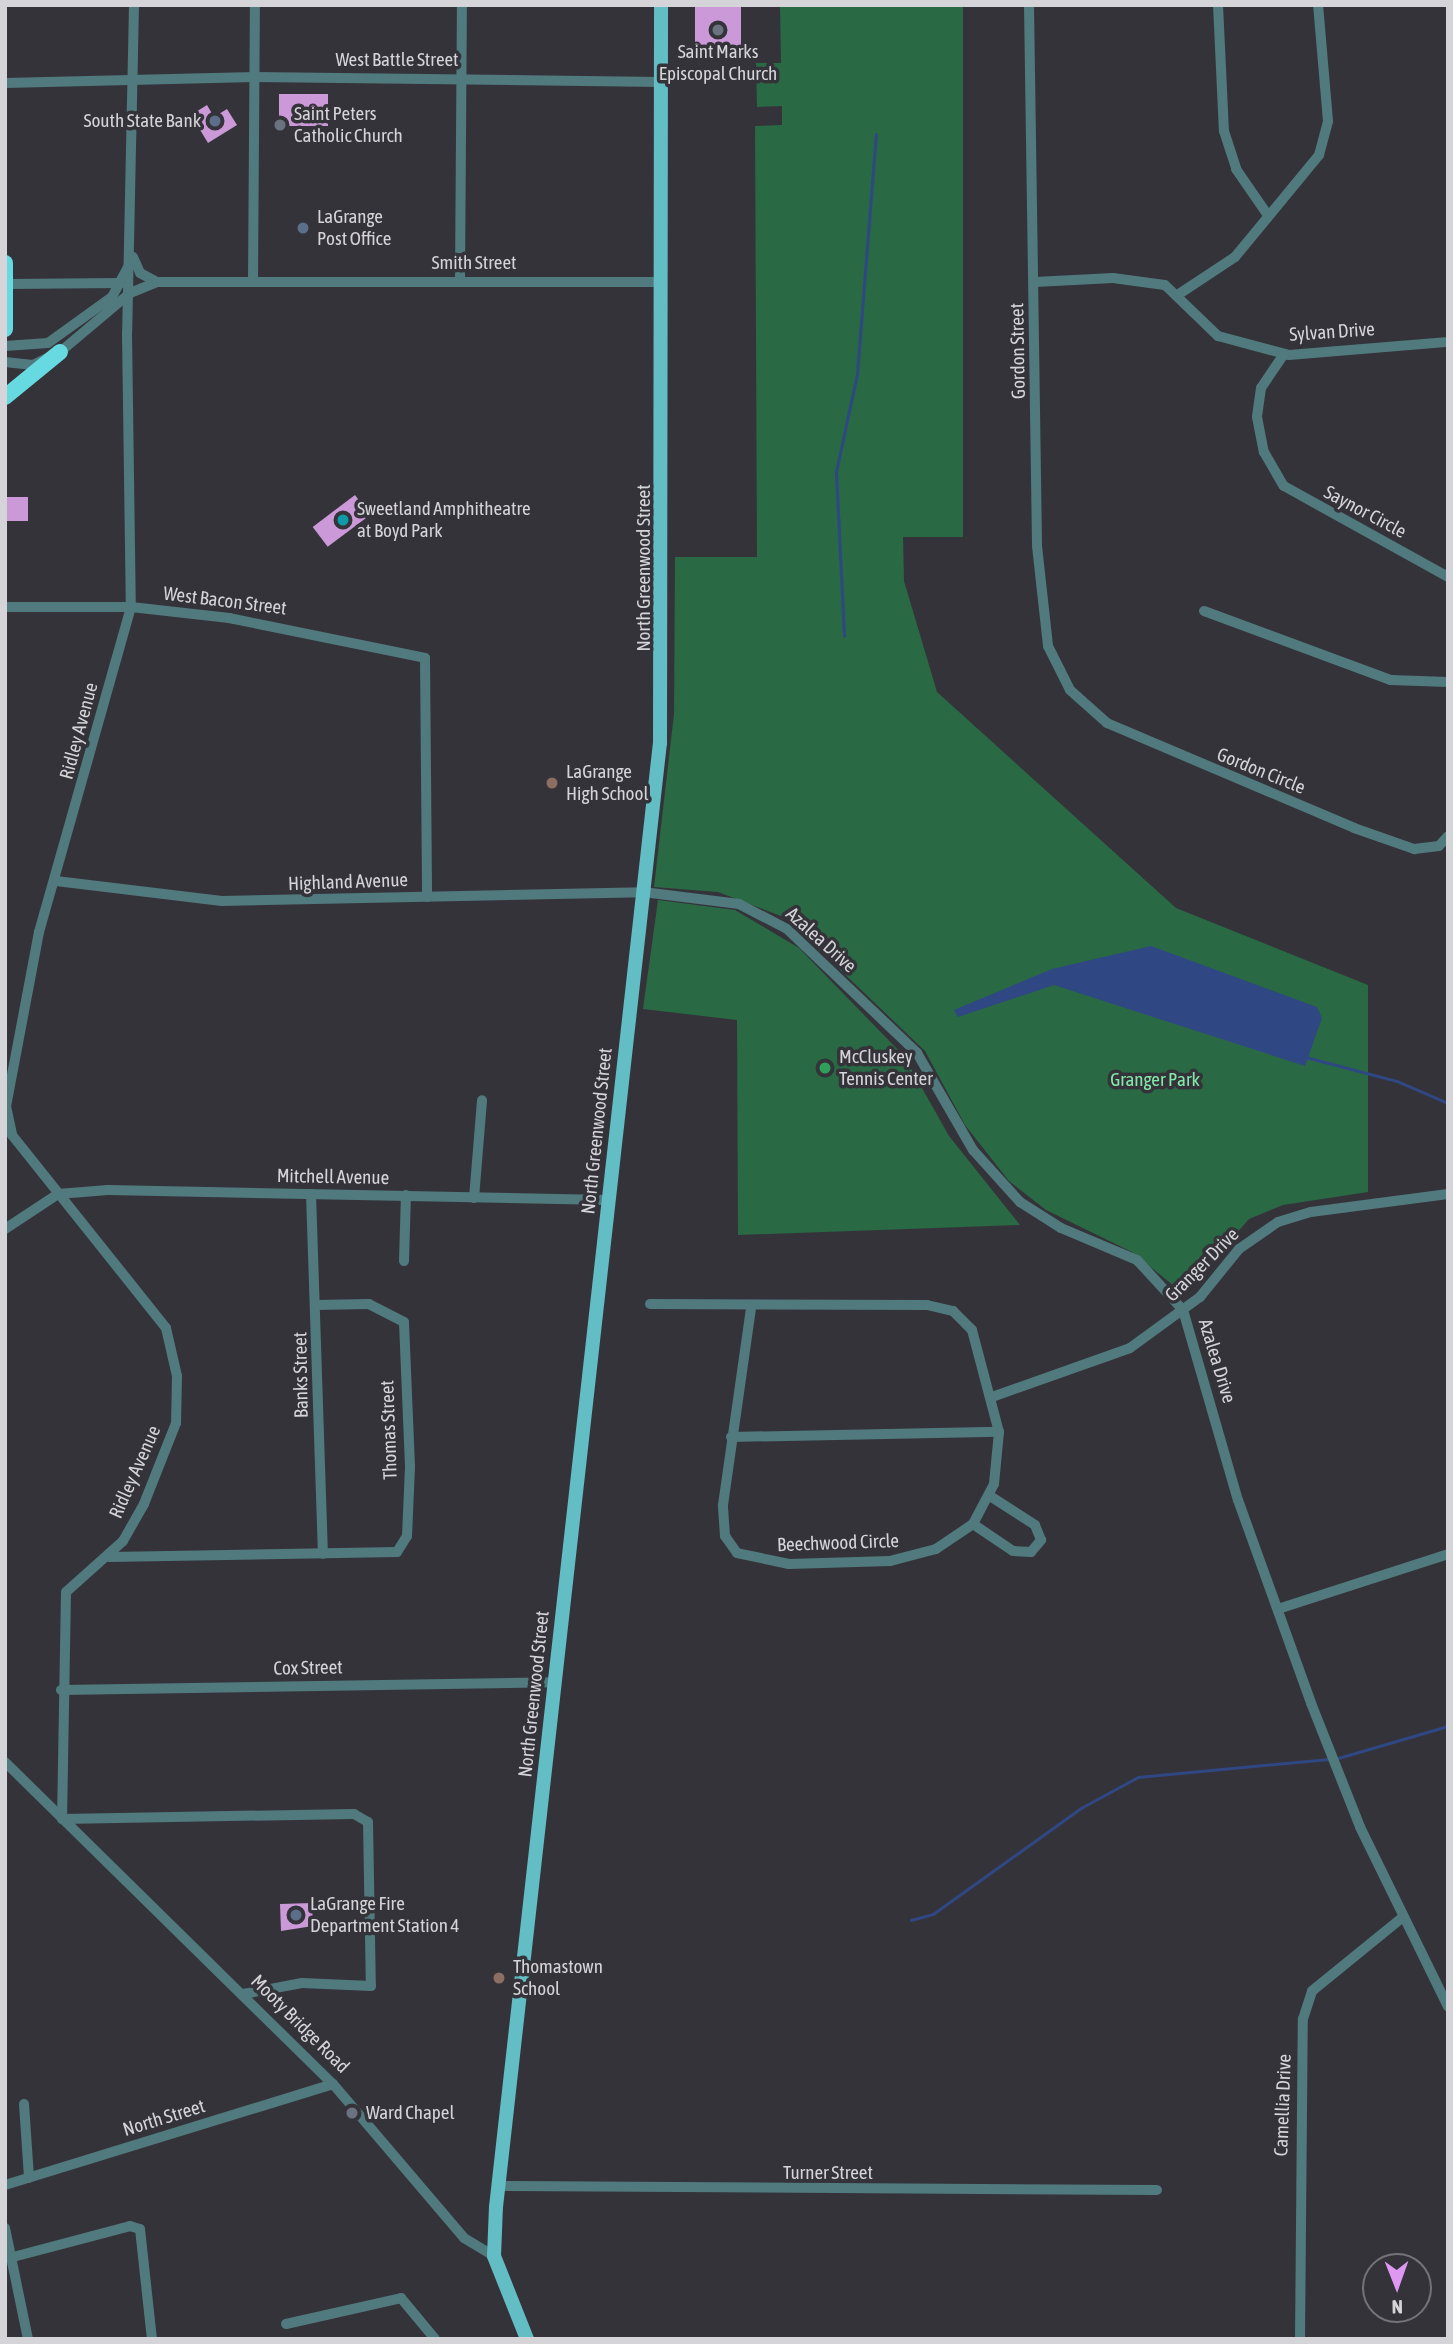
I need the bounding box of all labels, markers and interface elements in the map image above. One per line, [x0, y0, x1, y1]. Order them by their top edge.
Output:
marker: Saint Marks Episcopal Church [710, 22, 726, 38]
place label: Saint Marks Episcopal Church [659, 41, 777, 85]
street label: West Battle Street [335, 49, 459, 71]
place label: Saint Peters Catholic Church [294, 103, 403, 147]
place label: South State Bank [83, 110, 201, 132]
marker: South State Bank [207, 113, 223, 129]
marker: Saint Peters Catholic Church [272, 117, 288, 133]
place label: LaGrange Post Office [317, 206, 391, 250]
marker: LaGrange Post Office [295, 220, 311, 236]
street label: Smith Street [431, 252, 517, 274]
street label: Gordon Street [1006, 303, 1030, 399]
street label: Sylvan Drive [1288, 318, 1376, 346]
street label: Saynor Circle [1320, 481, 1410, 543]
street label: North Greenwood Street [633, 484, 655, 652]
place label: Sweetland Amphitheatre at Boyd Park [357, 498, 531, 542]
marker: Sweetland Amphitheatre at Boyd Park [335, 512, 351, 528]
street label: West Bacon Street [162, 582, 288, 620]
street label: Ridley Avenue [55, 680, 103, 782]
street label: Gordon Circle [1213, 743, 1309, 799]
place label: LaGrange High School [566, 761, 649, 805]
marker: LaGrange High School [544, 775, 560, 791]
street label: Highland Avenue [288, 869, 408, 895]
street label: Azalea Drive [781, 902, 861, 978]
place label: McCluskey Tennis Center [839, 1046, 933, 1090]
street label: North Greenwood Street [577, 1047, 617, 1215]
marker: McCluskey Tennis Center [817, 1060, 833, 1076]
park label: Granger Park [1110, 1069, 1200, 1091]
street label: Mitchell Avenue [277, 1165, 389, 1189]
street label: Granger Drive [1160, 1223, 1244, 1307]
street label: Azalea Drive [1193, 1316, 1241, 1406]
street label: Banks Street [289, 1332, 313, 1418]
street label: Thomas Street [376, 1380, 402, 1480]
street label: Ridley Avenue [104, 1422, 166, 1522]
street label: Beechwood Circle [777, 1529, 899, 1557]
street label: North Greenwood Street [514, 1610, 554, 1778]
street label: Cox Street [273, 1656, 343, 1680]
place label: LaGrange Fire Department Station 4 [310, 1893, 459, 1937]
marker: LaGrange Fire Department Station 4 [288, 1907, 304, 1923]
place label: Thomastown School [513, 1956, 603, 2000]
street label: Mooty Bridge Road [246, 1970, 354, 2078]
marker: Thomastown School [491, 1970, 507, 1986]
street label: Camellia Drive [1270, 2053, 1296, 2157]
street label: North Street [120, 2095, 208, 2141]
place label: Ward Chapel [366, 2102, 455, 2124]
marker: Ward Chapel [344, 2105, 360, 2121]
street label: Turner Street [783, 2162, 873, 2184]
north arrow [1362, 2253, 1432, 2323]
text: N [1392, 2296, 1403, 2318]

